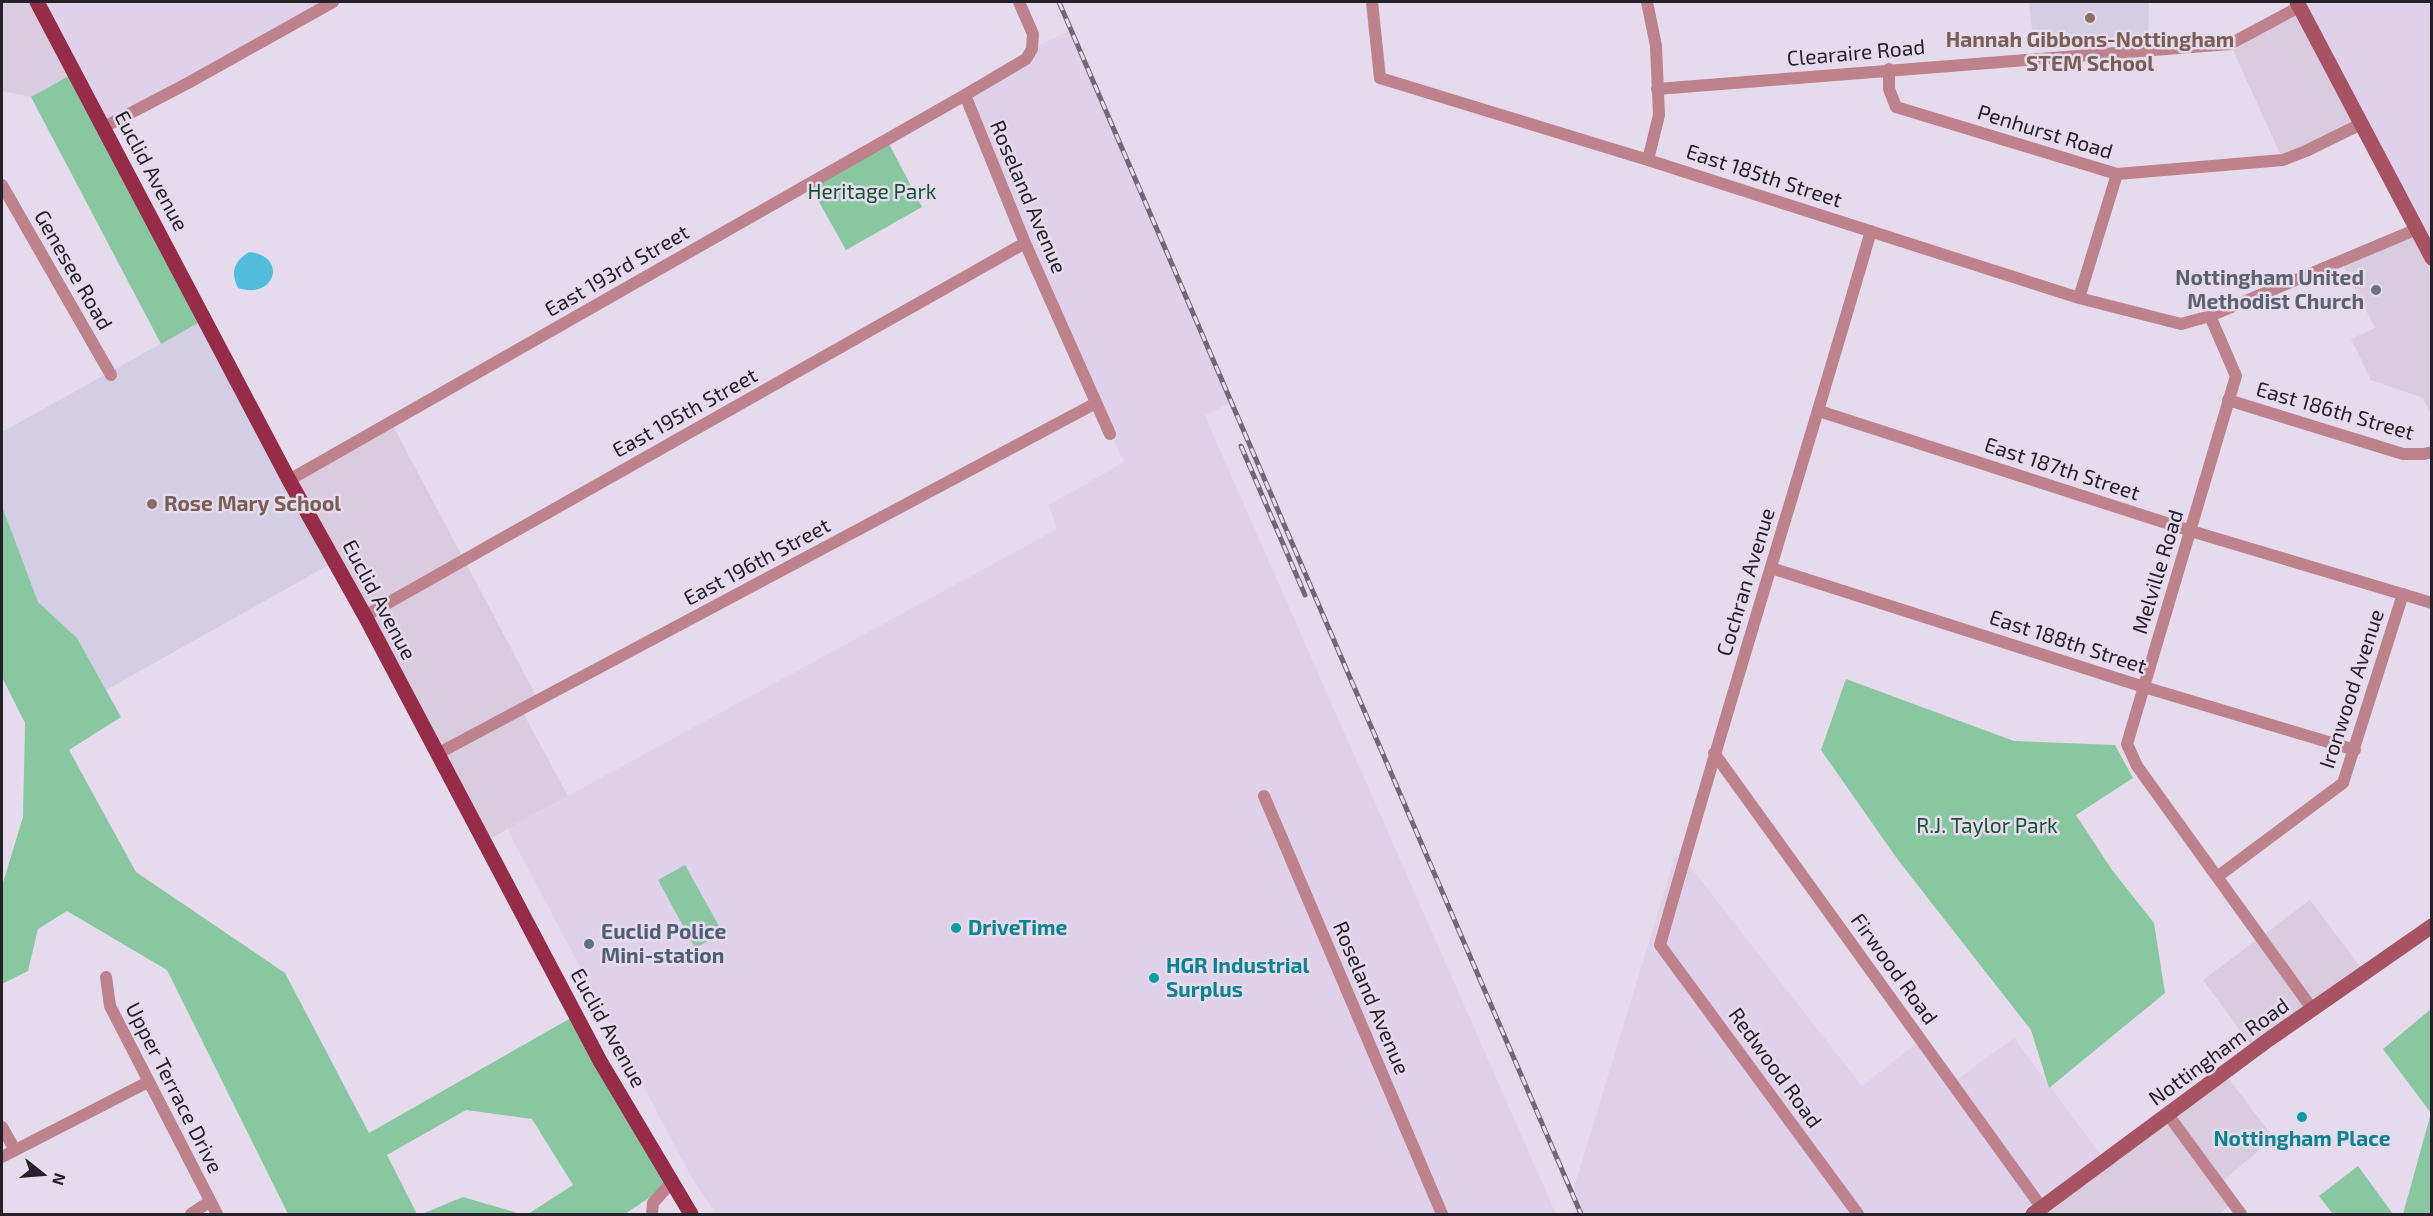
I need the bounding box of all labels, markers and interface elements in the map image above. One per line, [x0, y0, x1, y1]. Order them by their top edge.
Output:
marker: Hannah Gibbons-Nottingham STEM School [2083, 11, 2097, 25]
place label: Hannah Gibbons-Nottingham STEM School [1946, 27, 2234, 77]
street label: Clearaire Road [1786, 34, 1926, 72]
street label: Penhurst Road [1974, 99, 2116, 165]
street label: Euclid Avenue [109, 107, 193, 235]
street label: Roseland Avenue [984, 117, 1072, 277]
street label: East 185th Street [1683, 139, 1845, 213]
park label: Heritage Park [807, 179, 937, 205]
street label: Genesee Road [29, 206, 117, 334]
street label: East 193rd Street [541, 220, 693, 322]
place label: Nottingham United Methodist Church [2175, 265, 2364, 315]
marker: Nottingham United Methodist Church [2369, 283, 2383, 297]
street label: East 195th Street [608, 363, 762, 463]
street label: East 186th Street [2253, 376, 2417, 446]
street label: East 187th Street [1981, 432, 2143, 506]
place label: Rose Mary School [164, 491, 341, 517]
marker: Rose Mary School [145, 497, 159, 511]
street label: Cochran Avenue [1712, 505, 1780, 659]
street label: Melville Road [2127, 507, 2189, 637]
street label: East 196th Street [679, 513, 835, 611]
street label: Euclid Avenue [337, 536, 421, 664]
street label: East 188th Street [1986, 605, 2150, 679]
street label: Ironwood Avenue [2314, 606, 2390, 772]
park label: R.J. Taylor Park [1916, 813, 2058, 839]
street label: Firwood Road [1845, 909, 1943, 1029]
place label: DriveTime [968, 915, 1067, 941]
street label: Roseland Avenue [1327, 918, 1415, 1078]
place label: Euclid Police Mini-station [601, 919, 726, 969]
marker: DriveTime [949, 921, 963, 935]
marker: Euclid Police Mini-station [582, 937, 596, 951]
place label: HGR Industrial Surplus [1166, 953, 1309, 1003]
street label: Euclid Avenue [565, 964, 651, 1092]
marker: HGR Industrial Surplus [1147, 971, 1161, 985]
street label: Nottingham Road [2144, 993, 2294, 1111]
street label: Upper Terrace Drive [120, 998, 228, 1178]
street label: Redwood Road [1723, 1003, 1827, 1133]
marker: Nottingham Place [2295, 1110, 2309, 1124]
place label: Nottingham Place [2213, 1126, 2391, 1152]
north arrow [12, 1144, 72, 1204]
text: N [49, 1171, 70, 1188]

